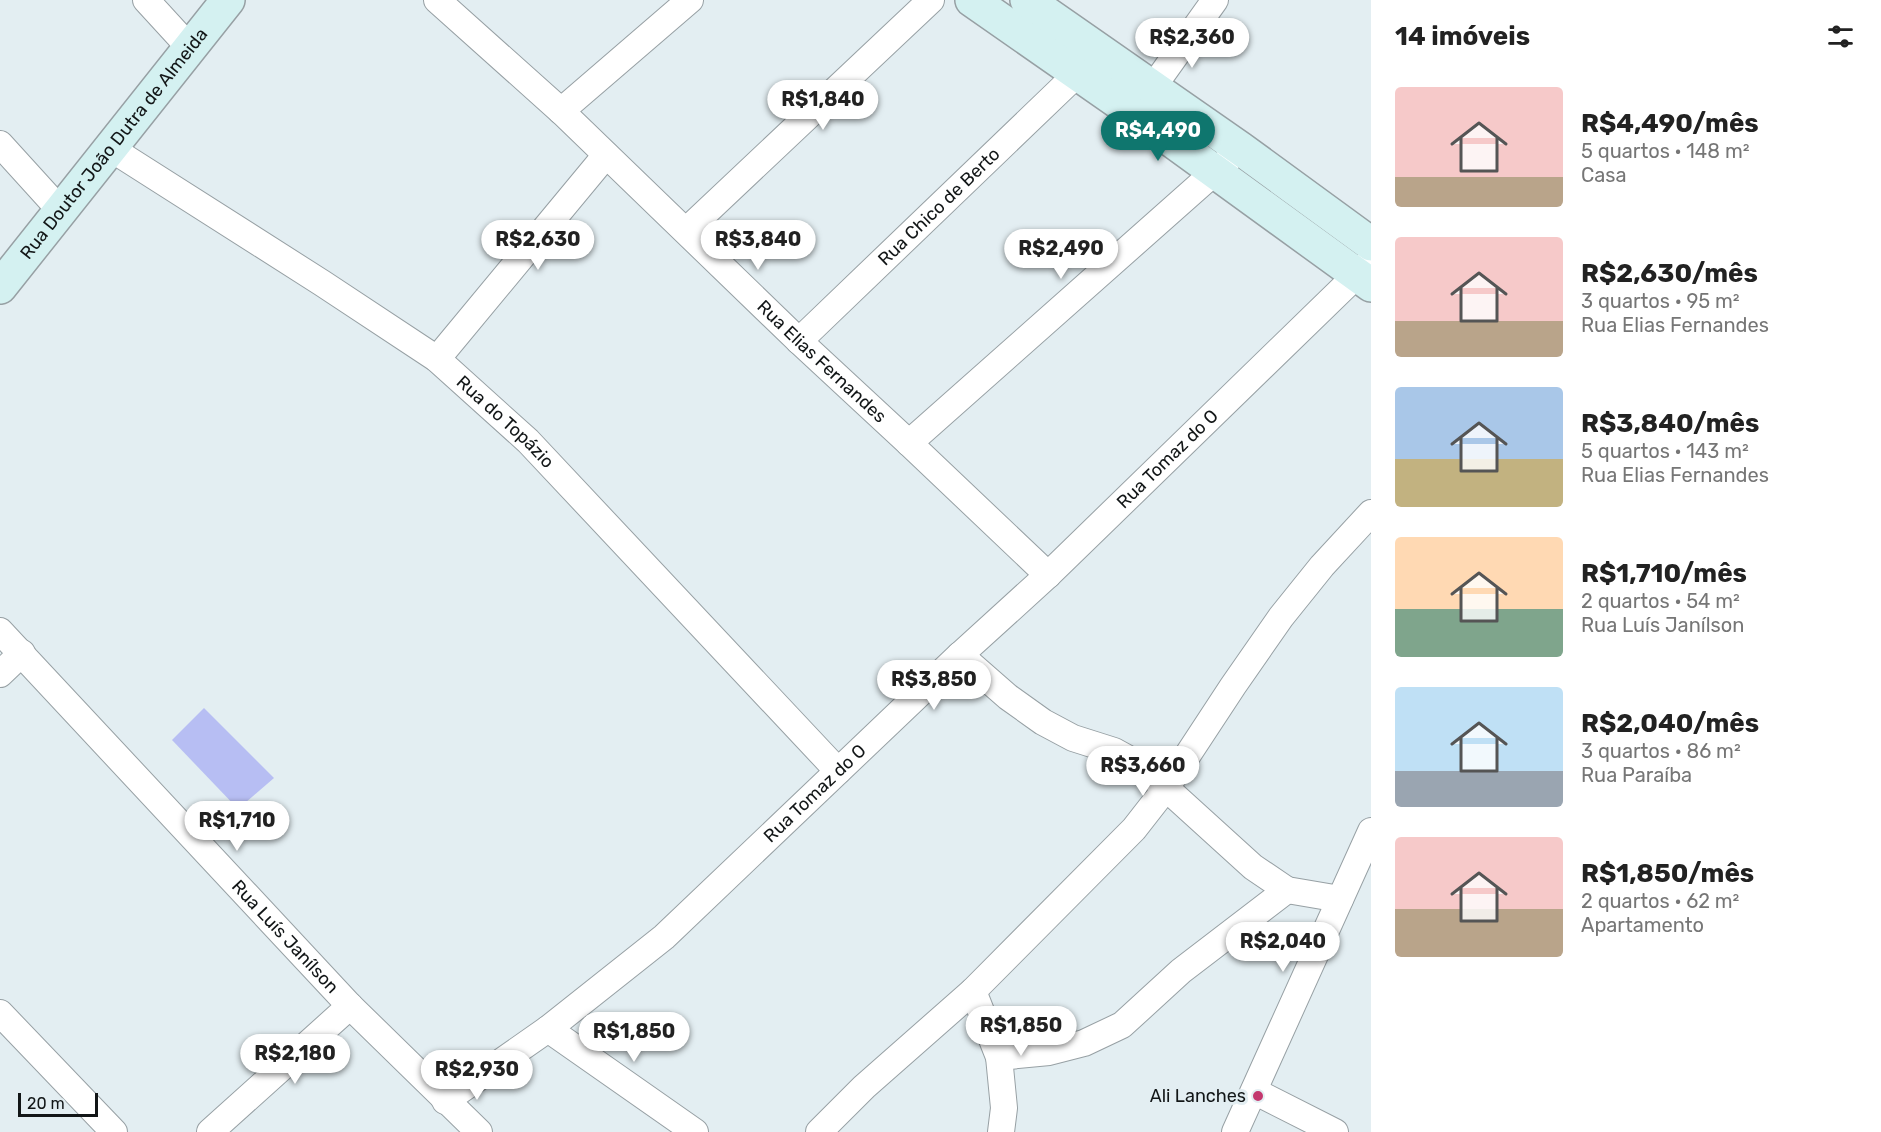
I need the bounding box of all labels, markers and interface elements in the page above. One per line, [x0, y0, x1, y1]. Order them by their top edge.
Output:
pin: R$2,360 [1137, 18, 1247, 69]
icon: filters [1824, 20, 1857, 53]
text: 14 imóveis [1395, 21, 1530, 52]
street label: Rua Doutor João Dutra de Almeida [15, 24, 212, 264]
text: R$2,360 [1149, 25, 1235, 49]
pin: R$1,840 [768, 80, 878, 131]
text: R$1,840 [781, 87, 865, 111]
text: R$4,490/mês [1581, 108, 1759, 139]
pin: R$4,490 [1103, 111, 1213, 162]
icon: home [1443, 111, 1515, 183]
text: R$4,490 [1115, 118, 1201, 142]
text: 5 quartos · 148 m² [1581, 139, 1749, 163]
street label: Rua Chico de Berto [873, 143, 1004, 270]
text: Casa [1581, 163, 1627, 187]
pin: R$2,630 [483, 220, 593, 271]
pin: R$3,840 [703, 220, 813, 271]
text: R$2,630 [495, 227, 581, 251]
text: R$3,840 [715, 227, 801, 251]
pin: R$2,490 [1006, 229, 1116, 280]
text: R$2,490 [1018, 236, 1104, 260]
text: R$2,630/mês [1581, 258, 1758, 289]
icon: home [1443, 261, 1515, 333]
text: 3 quartos · 95 m² [1581, 289, 1740, 313]
street label: Rua Elias Fernandes [753, 296, 891, 427]
text: Rua Elias Fernandes [1581, 313, 1769, 337]
street label: Rua do Topázio [452, 371, 559, 473]
street label: Rua Tomaz do O [1112, 405, 1223, 513]
text: R$3,840/mês [1581, 408, 1759, 439]
icon: home [1443, 411, 1515, 483]
text: 5 quartos · 143 m² [1581, 439, 1749, 463]
text: Rua Elias Fernandes [1581, 463, 1769, 487]
text: R$1,710/mês [1581, 558, 1747, 589]
icon: home [1443, 561, 1515, 633]
text: 2 quartos · 54 m² [1581, 589, 1740, 613]
text: Rua Luís Janílson [1581, 613, 1744, 637]
pin: R$3,850 [879, 660, 989, 711]
text: R$3,850 [891, 667, 977, 691]
text: R$2,040/mês [1581, 708, 1759, 739]
icon: home [1443, 711, 1515, 783]
text: 3 quartos · 86 m² [1581, 739, 1741, 763]
street label: Rua Tomaz do O [759, 740, 870, 847]
pin: R$3,660 [1088, 746, 1198, 797]
text: R$3,660 [1100, 753, 1186, 777]
text: Rua Paraíba [1581, 763, 1692, 787]
pin: R$1,710 [182, 801, 292, 852]
text: R$1,710 [198, 808, 276, 832]
text: R$1,850/mês [1581, 858, 1754, 889]
icon: home [1443, 861, 1515, 933]
street label: Rua Luís Janílson [227, 875, 343, 998]
text: 2 quartos · 62 m² [1581, 889, 1739, 913]
text: Apartamento [1581, 913, 1704, 937]
pin: R$2,040 [1228, 922, 1338, 973]
text: R$2,040 [1240, 929, 1326, 953]
pin: R$1,850 [966, 1006, 1076, 1057]
pin: R$1,850 [579, 1012, 689, 1063]
text: R$1,850 [980, 1013, 1062, 1037]
text: R$1,850 [593, 1019, 675, 1043]
pin: R$2,180 [240, 1034, 350, 1085]
text: R$2,180 [254, 1041, 336, 1065]
pin: R$2,930 [422, 1050, 532, 1101]
text: R$2,930 [435, 1057, 519, 1081]
place label: Ali Lanches [1150, 1085, 1246, 1107]
marker: Ali Lanches [1251, 1089, 1265, 1103]
scale bar [18, 1090, 98, 1118]
text: 20 m [27, 1094, 65, 1113]

